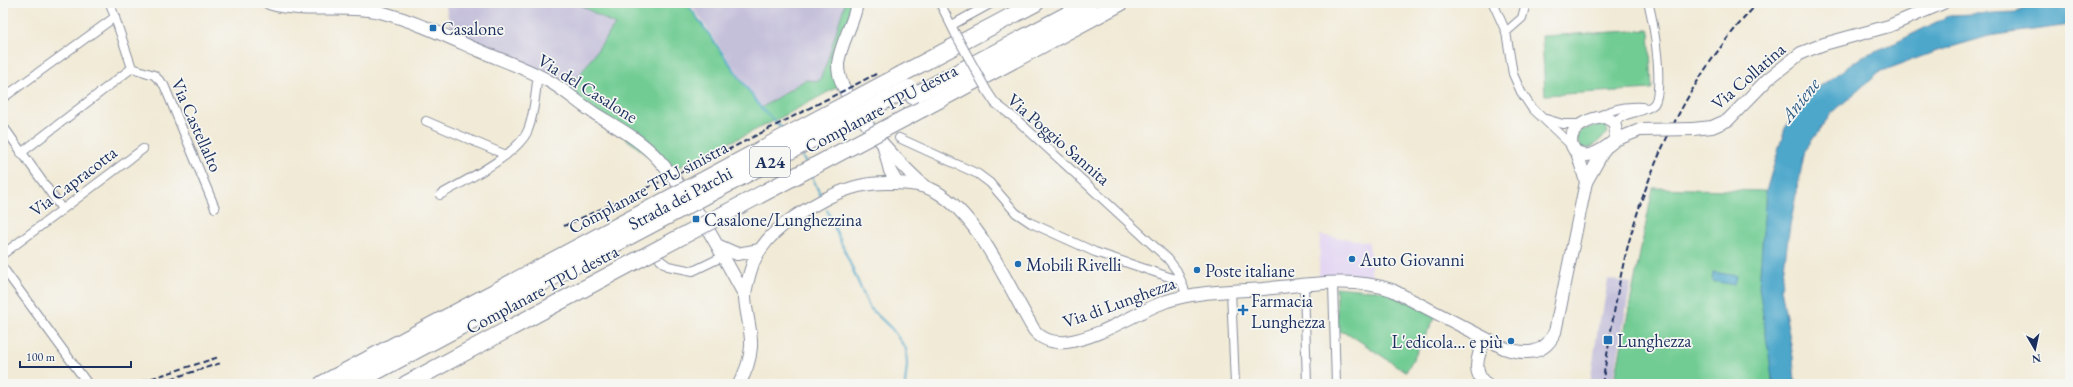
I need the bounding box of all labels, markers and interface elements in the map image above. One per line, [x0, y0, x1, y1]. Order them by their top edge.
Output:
place label: Casalone [441, 17, 504, 40]
marker: Casalone [428, 23, 438, 33]
street label: Via Collatina [1706, 37, 1790, 115]
street label: Via del Casalone [534, 48, 642, 128]
street label: Complanare TPU destra [801, 58, 962, 158]
water label: Aniene [1773, 72, 1826, 129]
street label: Via Castellalto [166, 75, 228, 175]
street label: Via Poggio Sannita [1003, 88, 1116, 191]
street label: Complanare TPU sinistra [564, 135, 732, 239]
street label: Via Capracotta [25, 140, 122, 221]
road number: A24 [750, 147, 790, 177]
street label: Strada dei Parchi [624, 161, 736, 235]
place label: Casalone/Lunghezzina [704, 208, 863, 231]
marker: Casalone/Lunghezzina [691, 214, 701, 224]
street label: Complanare TPU destra [462, 239, 623, 339]
place label: Auto Giovanni [1359, 248, 1465, 271]
place label: Mobili Rivelli [1026, 253, 1122, 276]
marker: Auto Giovanni [1347, 254, 1357, 264]
marker: Mobili Rivelli [1013, 259, 1023, 269]
place label: Poste italiane [1205, 259, 1295, 282]
marker: Poste italiane [1192, 265, 1202, 275]
street label: Via di Lunghezza [1059, 271, 1179, 333]
place label: Farmacia Lunghezza [1251, 289, 1326, 333]
marker: Farmacia Lunghezza [1238, 305, 1248, 315]
place label: Lunghezza [1617, 329, 1692, 352]
north arrow [2015, 329, 2055, 369]
place label: L'edicola… e più [1392, 330, 1504, 353]
marker: Lunghezza [1602, 334, 1614, 346]
marker: L'edicola… e più [1506, 336, 1516, 346]
scale bar [20, 343, 131, 369]
text: 100 m [26, 349, 56, 365]
text: N [2031, 351, 2042, 367]

